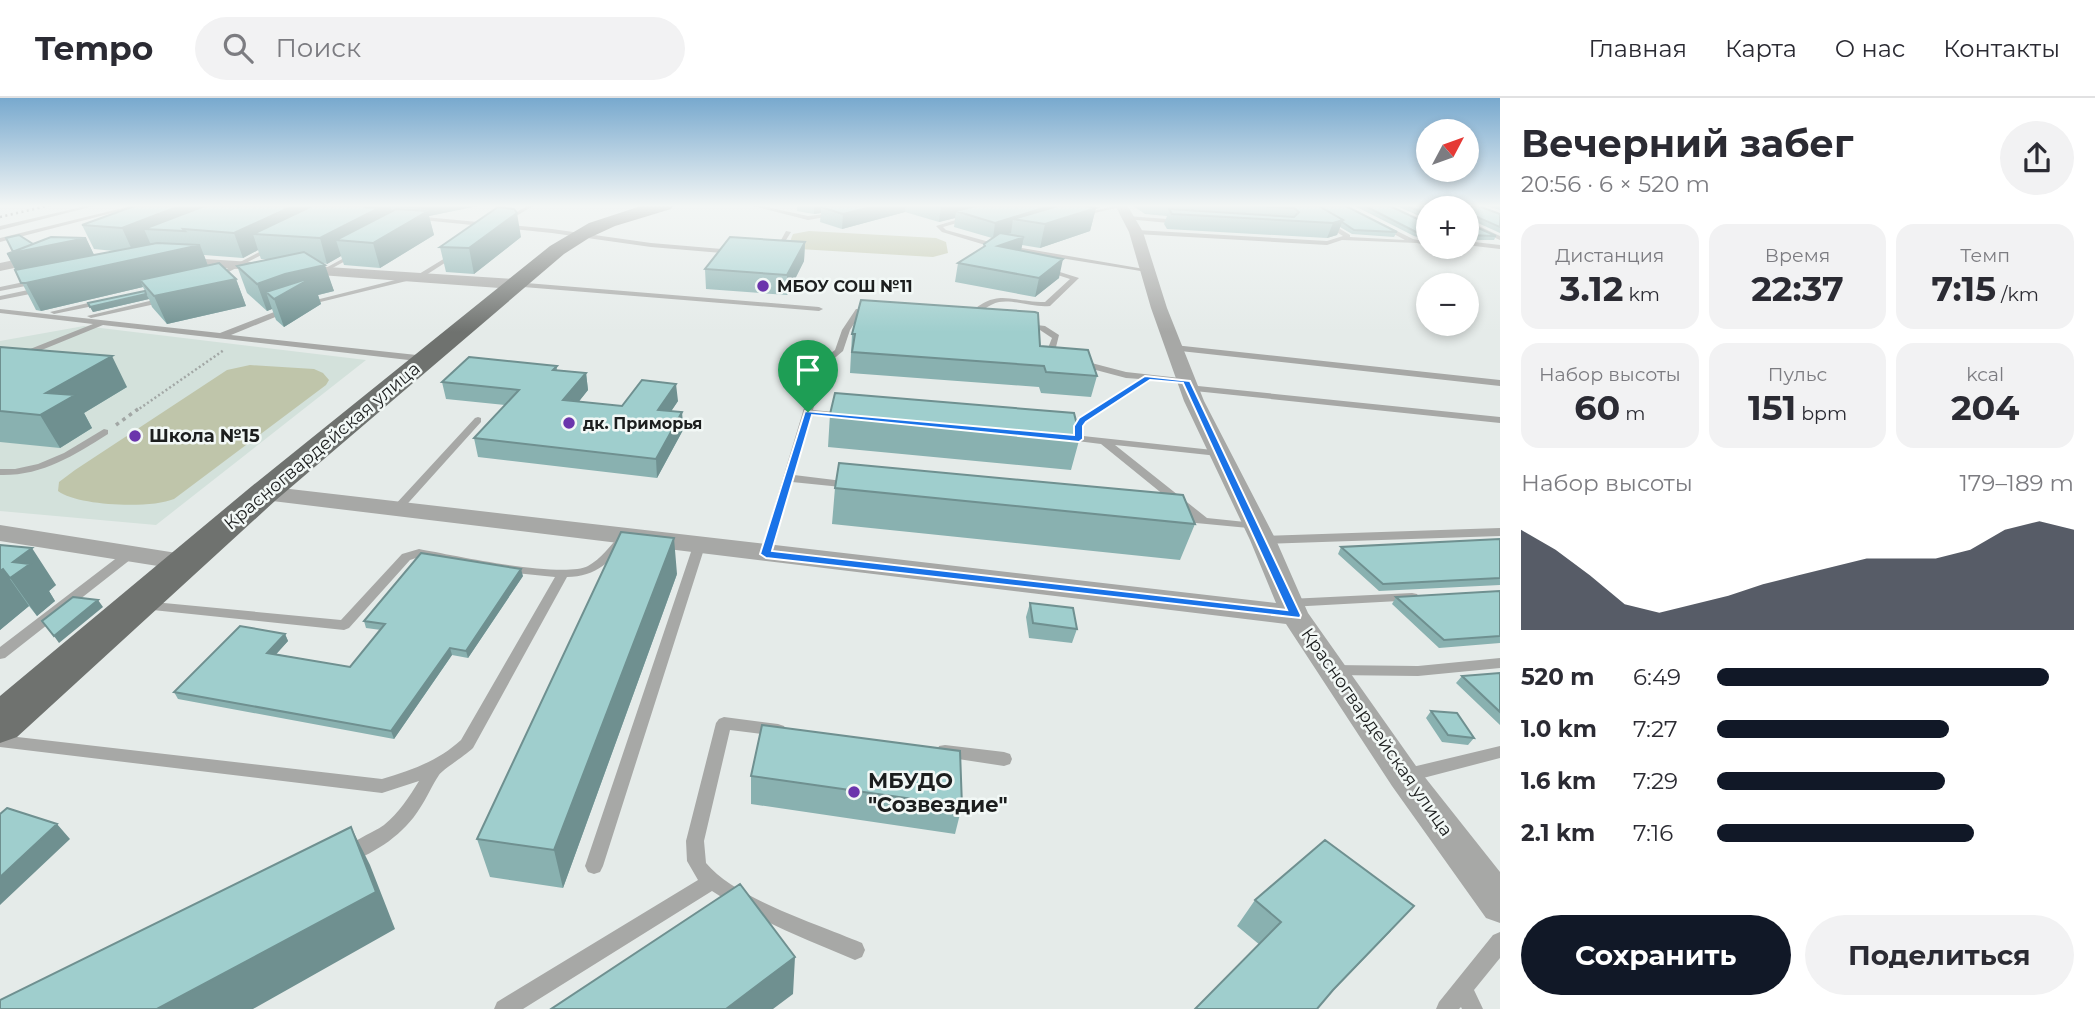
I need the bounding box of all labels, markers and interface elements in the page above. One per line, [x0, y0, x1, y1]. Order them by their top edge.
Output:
search box [195, 17, 685, 80]
text: Tempo [35, 28, 153, 68]
icon: search [219, 29, 257, 67]
text: Поиск [275, 32, 361, 64]
text: Главная [1589, 34, 1687, 63]
text: Карта [1725, 34, 1797, 63]
text: О нас [1835, 34, 1905, 63]
text: Контакты [1943, 34, 2060, 63]
north arrow [1416, 119, 1479, 182]
map controls [1416, 119, 1479, 336]
text: Вечерний забег [1521, 120, 1854, 167]
button: share [2000, 121, 2074, 195]
text: 20:56 · 6 × 520 m [1521, 170, 1710, 198]
button: + [1416, 196, 1479, 259]
text: Дистанция [1555, 244, 1664, 267]
text: Время [1765, 244, 1830, 267]
text: Темп [1960, 244, 2010, 267]
text: 3.12 [1560, 267, 1623, 310]
text: 22:37 [1751, 267, 1844, 310]
text: 7:15 [1931, 267, 1996, 310]
button: − [1416, 273, 1479, 336]
place label: МБОУ СОШ №11 [777, 277, 912, 296]
marker: МБОУ СОШ №11 [755, 278, 771, 294]
text: km [1623, 283, 1660, 306]
text: /km [1996, 283, 2039, 306]
pin [778, 340, 838, 412]
icon: arrive [789, 351, 827, 389]
street label: Красногвардейская улица [219, 357, 425, 535]
text: Набор высоты [1539, 363, 1681, 386]
text: Пульс [1768, 363, 1827, 386]
text: kcal [1966, 363, 2004, 386]
text: 60 [1574, 386, 1620, 429]
text: 151 [1748, 386, 1796, 429]
text: 204 [1951, 386, 2019, 429]
text: m [1620, 402, 1645, 425]
text: bpm [1796, 402, 1847, 425]
place label: дк. Приморья [583, 414, 702, 433]
marker: дк. Приморья [561, 415, 577, 431]
place label: Школа №15 [149, 425, 260, 447]
marker: Школа №15 [127, 428, 143, 444]
text: Набор высоты [1521, 469, 1693, 497]
text: 179–189 m [1959, 469, 2074, 497]
street label: Красногвардейская улица [1297, 624, 1457, 840]
text: 520 m [1521, 663, 1594, 691]
text: 6:49 [1633, 663, 1681, 691]
text: 1.0 km [1521, 715, 1597, 743]
text: 7:27 [1633, 715, 1678, 743]
text: 1.6 km [1521, 767, 1596, 795]
text: 7:29 [1633, 767, 1678, 795]
place label: МБУДО "Созвездие" [868, 768, 1008, 817]
marker: МБУДО "Созвездие" [846, 784, 862, 800]
text: 2.1 km [1521, 819, 1595, 847]
text: 7:16 [1633, 819, 1673, 847]
button: Сохранить [1521, 915, 1791, 995]
button: Поделиться [1805, 915, 2074, 995]

